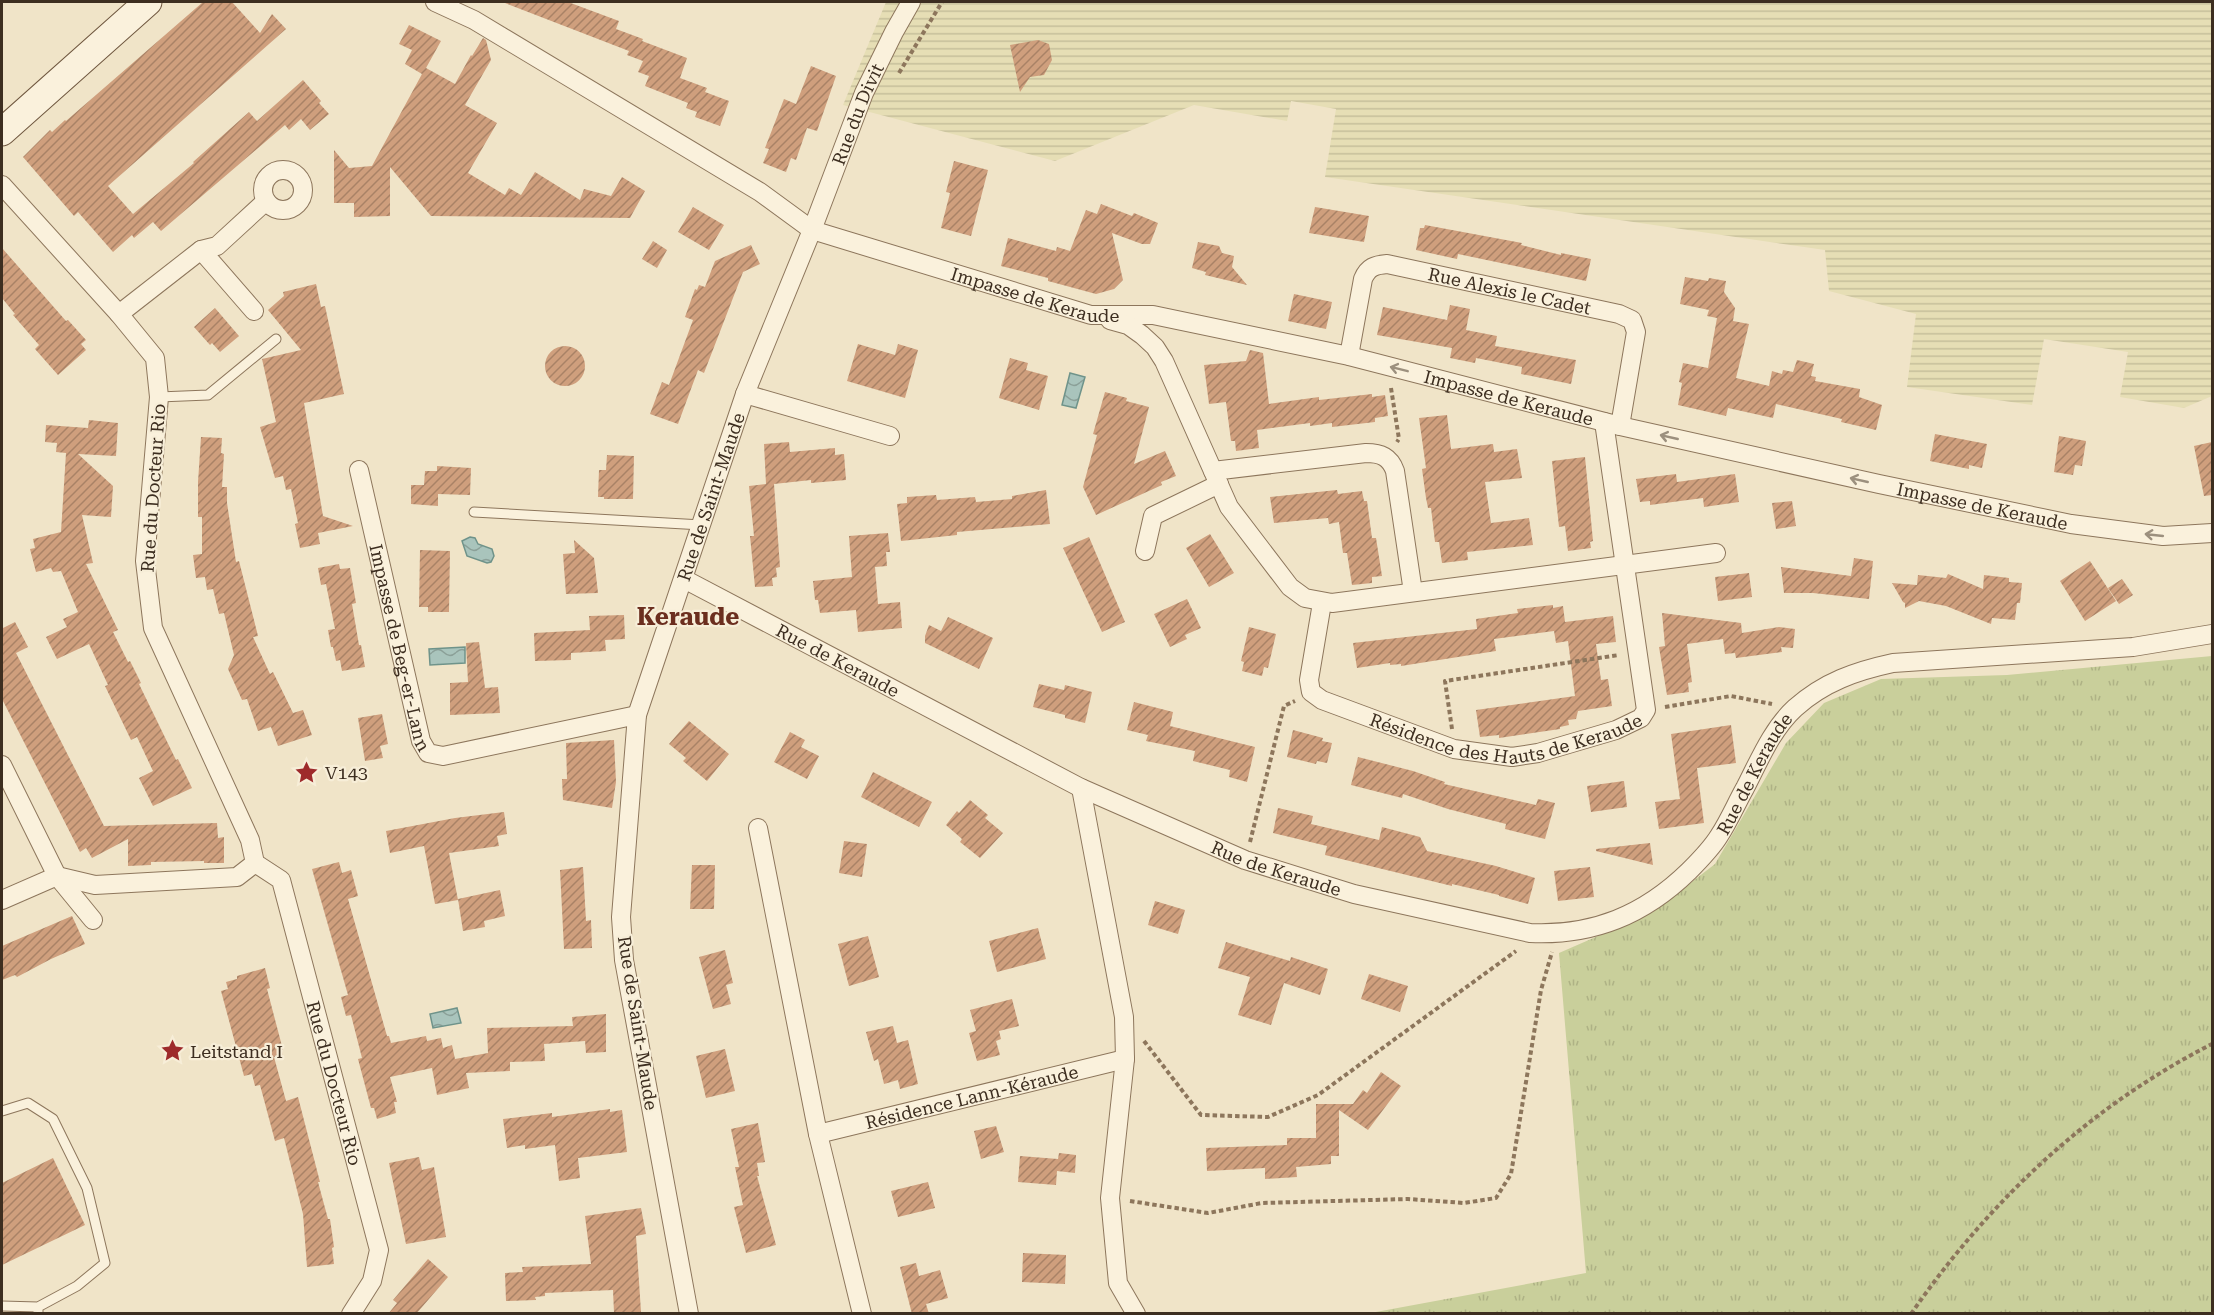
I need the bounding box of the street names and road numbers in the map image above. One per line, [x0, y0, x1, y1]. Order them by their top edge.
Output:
street label: Rue du Divit [827, 60, 888, 168]
street label: Impasse de Keraude [948, 262, 1119, 326]
street label: Rue Alexis le Cadet [1426, 263, 1593, 318]
street label: Impasse de Keraude [1422, 365, 1596, 429]
street label: Rue du Docteur Rio [137, 403, 169, 573]
street label: Rue de Saint-Maude [672, 410, 749, 584]
street label: Impasse de Keraude [1895, 478, 2070, 534]
street label: Impasse de Beg-er-Lann [366, 542, 435, 755]
street label: Rue de Keraude [773, 619, 903, 701]
street label: Résidence des Hauts de Keraude [1363, 700, 1645, 726]
street label: Rue de Keraude [1712, 708, 1796, 838]
street label: Rue de Keraude [1208, 836, 1344, 900]
street label: Rue de Saint-Maude [614, 934, 662, 1112]
street label: Rue du Docteur Rio [303, 998, 367, 1167]
street label: Résidence Lann-Kéraude [863, 1060, 1080, 1133]

